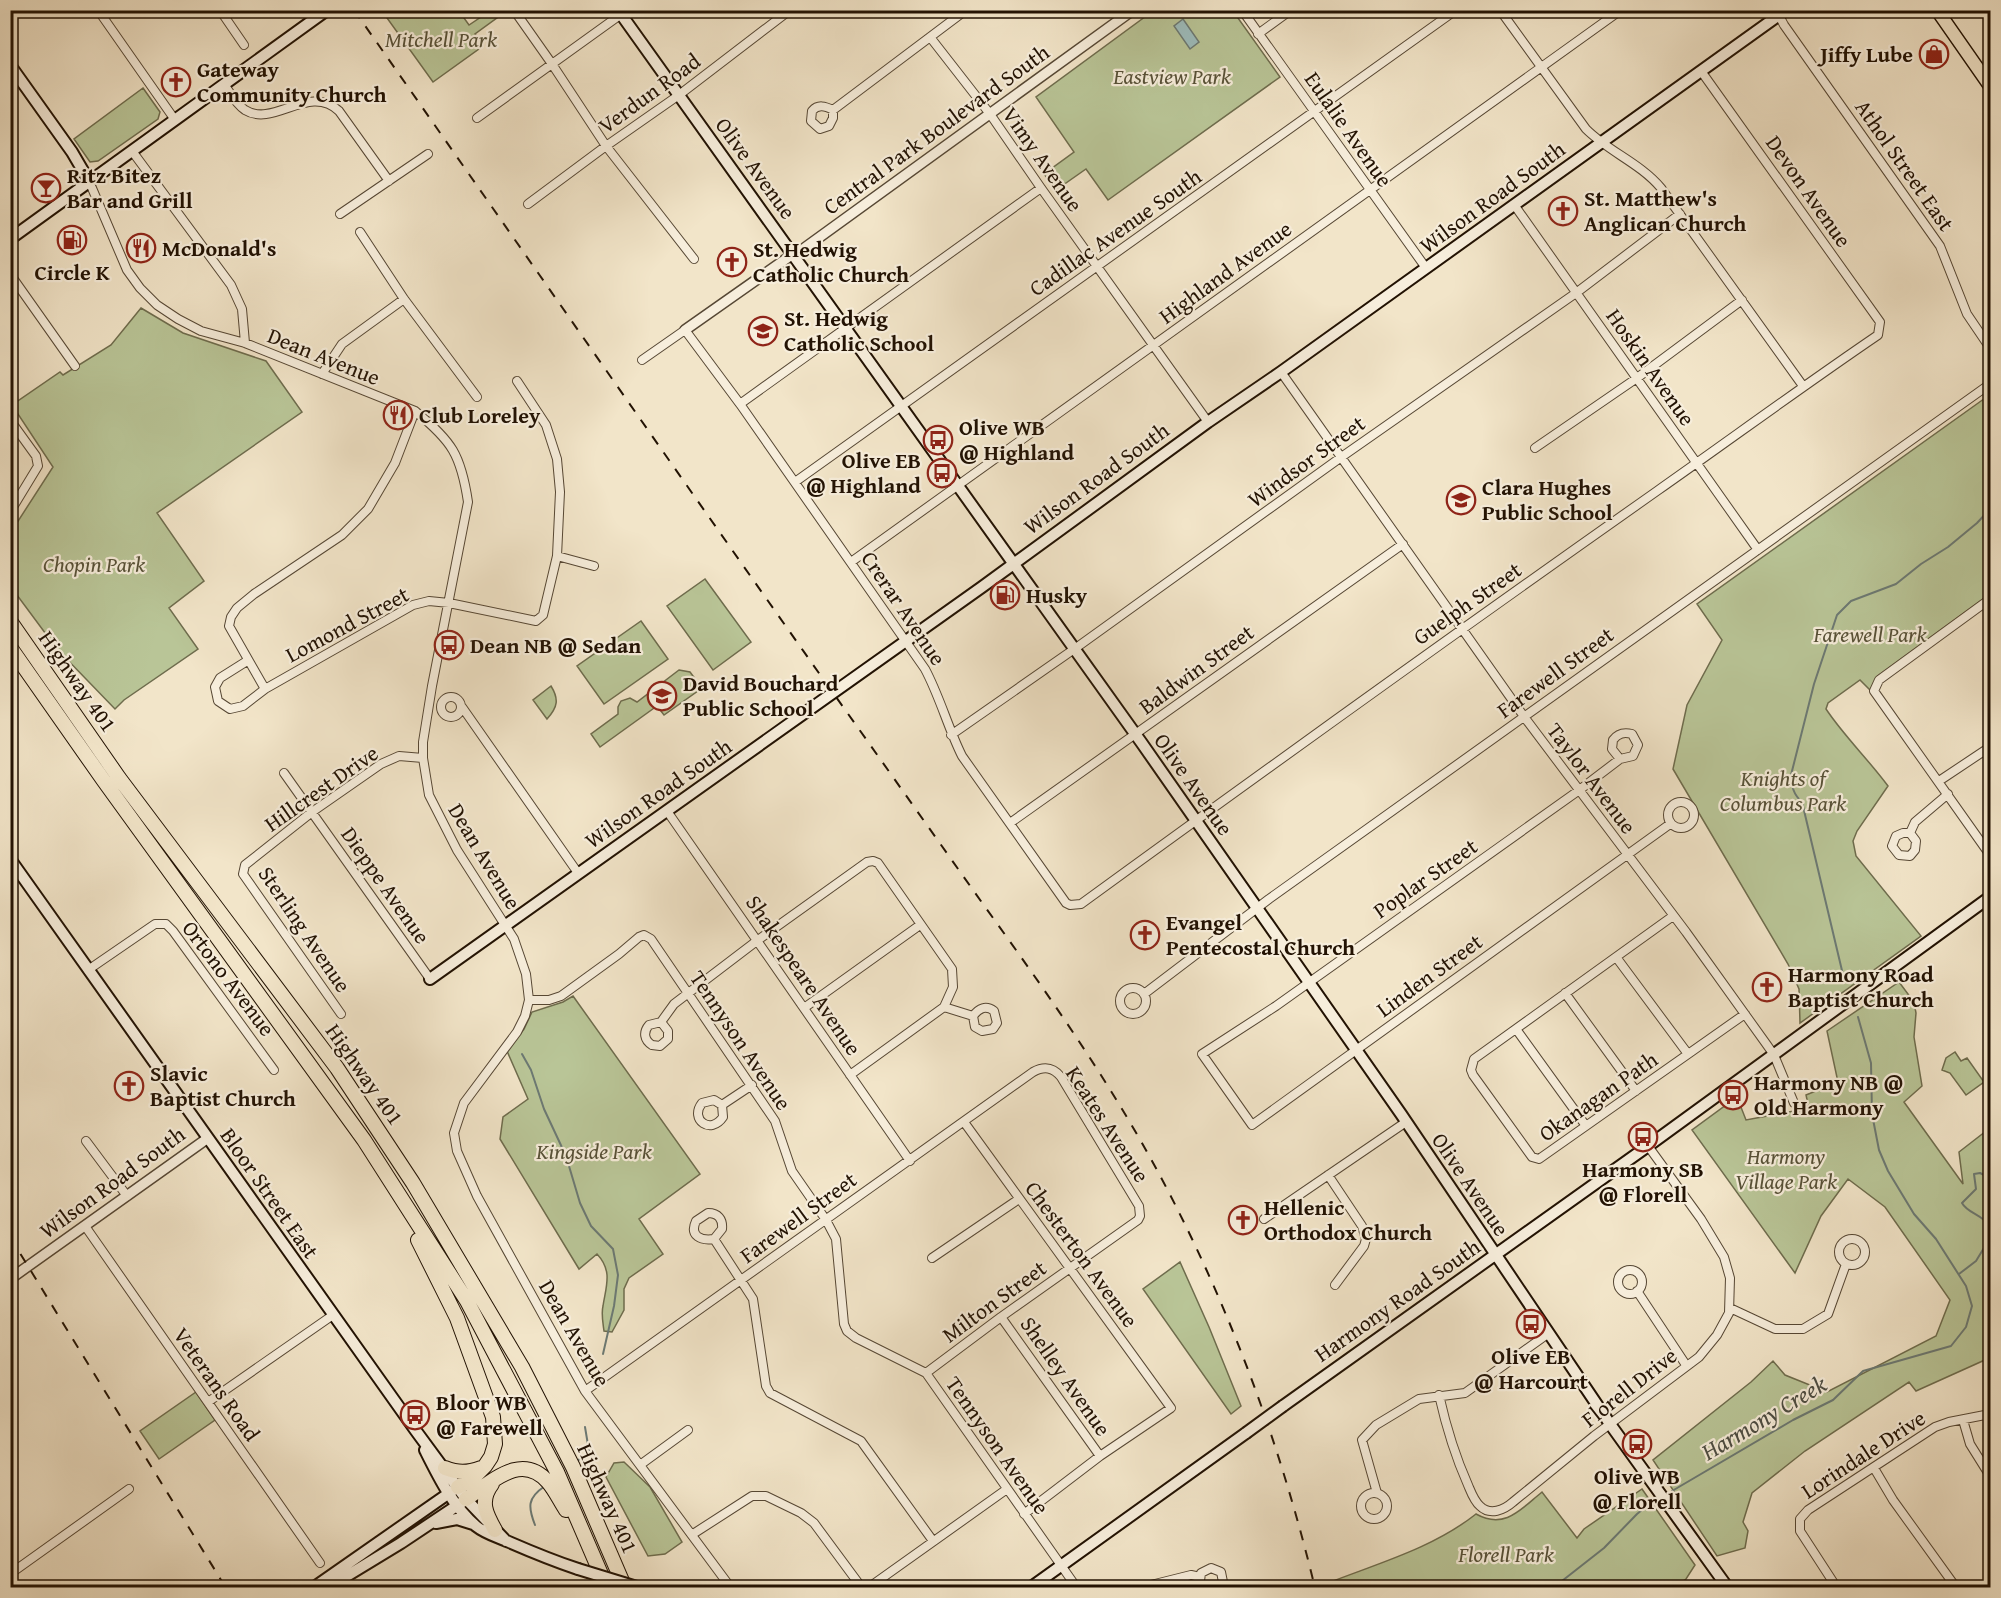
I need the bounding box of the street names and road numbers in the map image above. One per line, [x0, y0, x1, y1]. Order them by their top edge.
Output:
street label: Central Park Boulevard South [816, 36, 1056, 222]
street label: Verdun Road [591, 45, 707, 141]
street label: Eulalie Avenue [1297, 65, 1401, 193]
street label: Athol Street East [1848, 93, 1962, 238]
street label: Vimy Avenue [995, 100, 1091, 218]
street label: Olive Avenue [708, 110, 804, 226]
street label: Devon Avenue [1759, 128, 1859, 254]
street label: Wilson Road South [1413, 133, 1572, 261]
street label: Cadillac Avenue South [1022, 160, 1208, 304]
street label: Highland Avenue [1152, 213, 1298, 331]
street label: Hoskin Avenue [1599, 302, 1703, 432]
street label: Dean Avenue [263, 319, 385, 393]
street label: Windsor Street [1241, 407, 1372, 515]
street label: Wilson Road South [1017, 414, 1176, 542]
street label: Crerar Avenue [854, 544, 954, 672]
street label: Guelph Street [1406, 554, 1528, 652]
street label: Lomond Street [280, 578, 415, 670]
street label: Baldwin Street [1132, 616, 1260, 722]
street label: Farewell Street [1490, 618, 1620, 725]
street label: Highway 401 [31, 624, 125, 738]
street label: Taylor Avenue [1540, 716, 1644, 840]
street label: Olive Avenue [1147, 726, 1241, 842]
street label: Wilson Road South [578, 730, 739, 856]
street label: Hillcrest Drive [257, 737, 385, 839]
street label: Dean Avenue [441, 797, 529, 915]
street label: Dieppe Avenue [334, 820, 438, 950]
street label: Poplar Street [1366, 830, 1484, 926]
street label: Sterling Avenue [251, 860, 359, 998]
street label: Shakespeare Avenue [738, 888, 870, 1062]
street label: Ortono Avenue [175, 913, 283, 1043]
street label: Linden Street [1369, 925, 1489, 1024]
street label: Tennyson Avenue [682, 964, 800, 1116]
street label: Highway 401 [318, 1017, 412, 1131]
street label: Okanagan Path [1532, 1043, 1664, 1149]
street label: Keates Avenue [1058, 1060, 1158, 1188]
street label: Wilson Road South [33, 1118, 192, 1246]
street label: Bloor Street East [213, 1121, 327, 1265]
street label: Olive Avenue [1424, 1126, 1518, 1242]
street label: Farewell Street [733, 1163, 863, 1270]
street label: Chesterton Avenue [1018, 1174, 1146, 1334]
street label: Harmony Road South [1307, 1230, 1487, 1369]
street label: Milton Street [935, 1252, 1053, 1350]
street label: Dean Avenue [531, 1274, 619, 1392]
street label: Shelley Avenue [1013, 1310, 1119, 1442]
street label: Veterans Road [166, 1320, 268, 1448]
street label: Florell Drive [1574, 1339, 1684, 1435]
street label: Tennyson Avenue [938, 1369, 1058, 1521]
street label: Lorindale Drive [1795, 1402, 1931, 1506]
street label: Highway 401 [570, 1438, 646, 1558]

